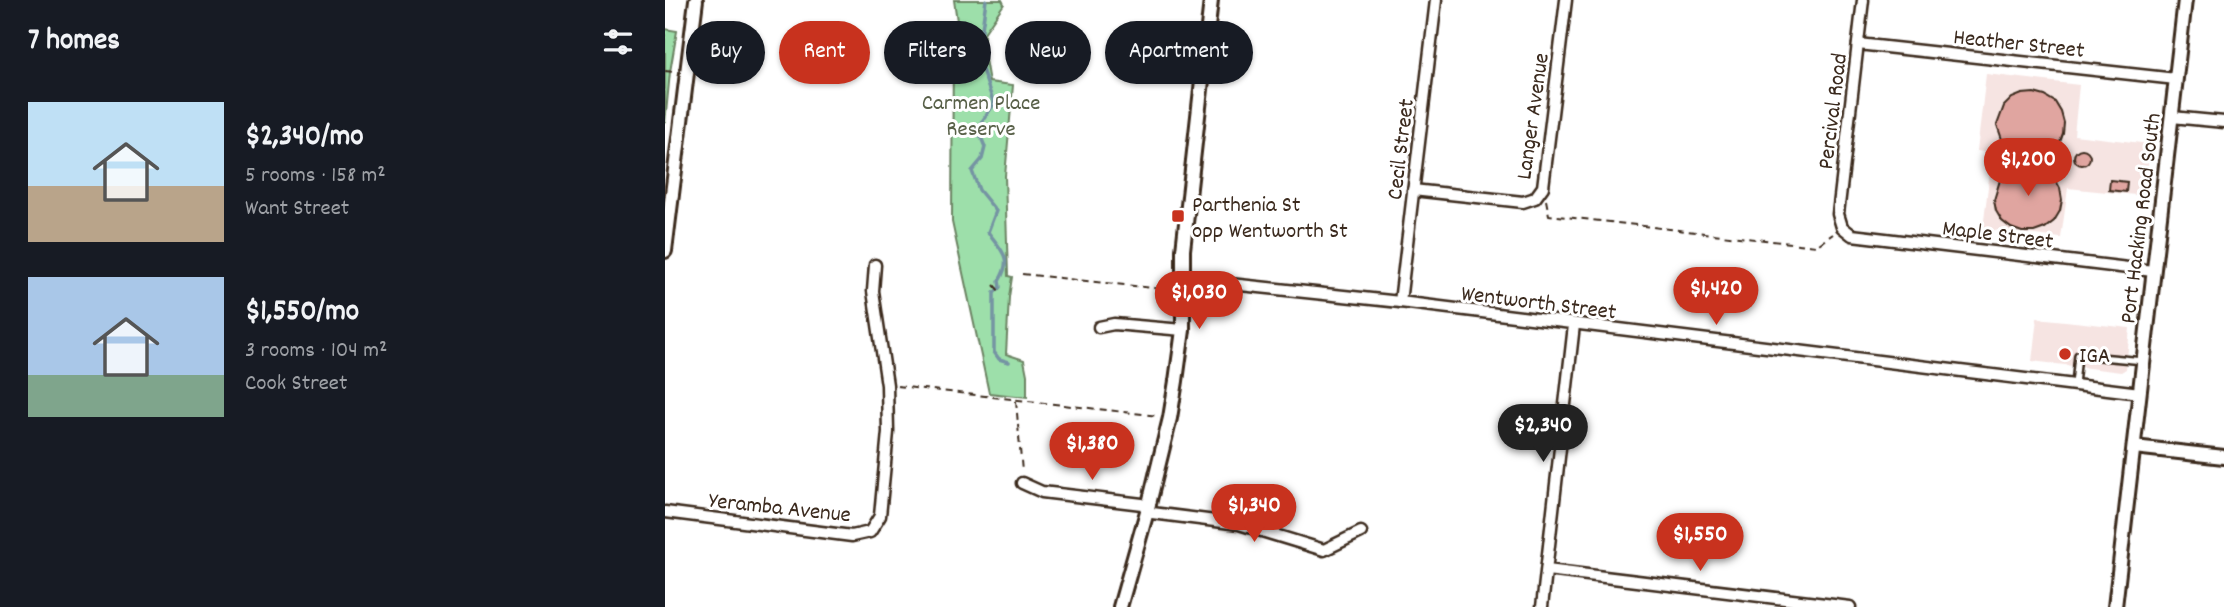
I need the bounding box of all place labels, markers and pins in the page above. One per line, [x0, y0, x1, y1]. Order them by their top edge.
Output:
pin: $1,200 [1971, 138, 2085, 198]
place label: Parthenia St opp Wentworth St [1192, 190, 1348, 249]
marker: Parthenia St opp Wentworth St [1170, 208, 1186, 224]
pin: $1,420 [1659, 268, 1773, 327]
pin: $1,030 [1142, 272, 1256, 331]
place label: IGA [2079, 341, 2110, 374]
marker: IGA [2057, 346, 2073, 362]
pin: $2,340 [1486, 405, 1600, 464]
pin: $1,380 [1035, 422, 1149, 482]
pin: $1,340 [1197, 484, 1311, 544]
pin: $1,550 [1643, 514, 1757, 573]

